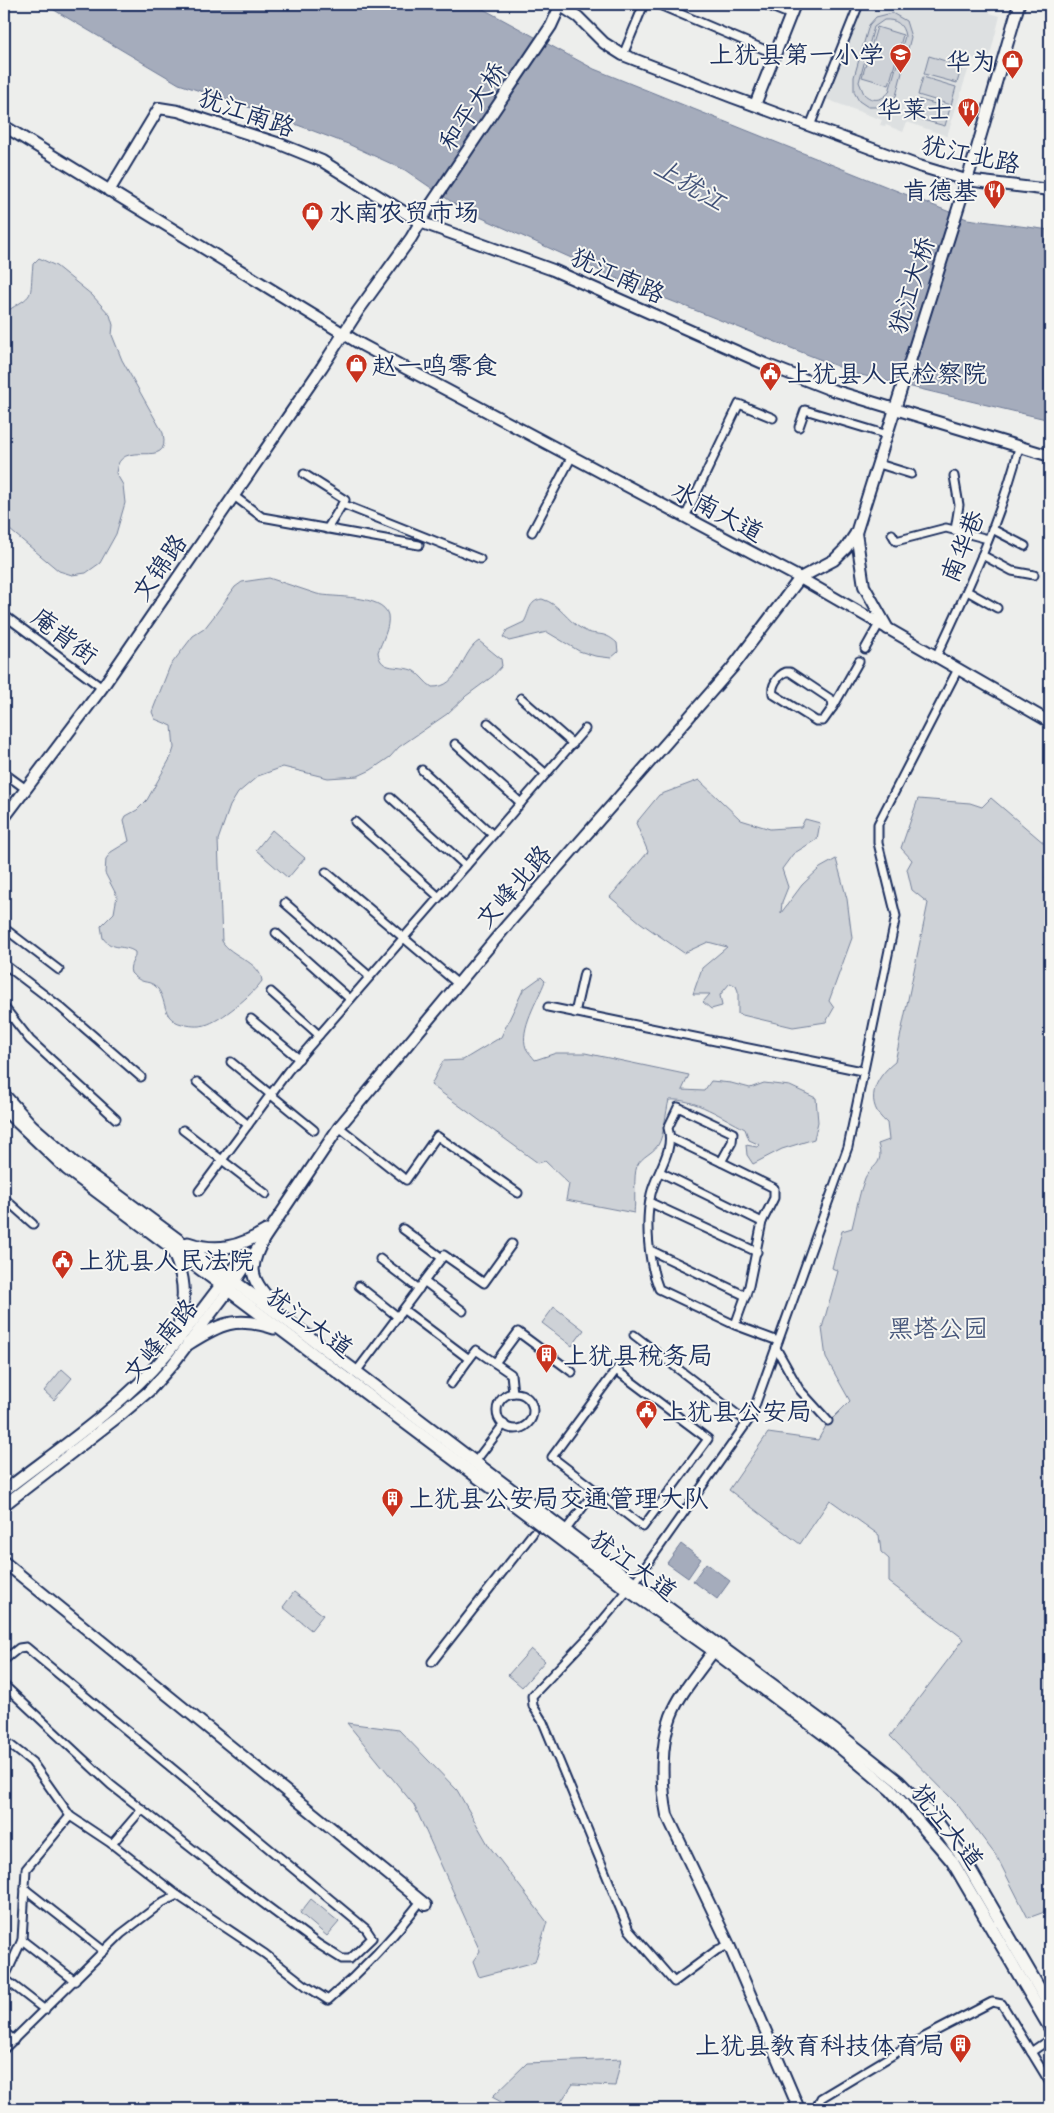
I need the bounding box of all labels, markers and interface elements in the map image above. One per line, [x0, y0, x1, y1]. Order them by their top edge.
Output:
place label: 上犹县第一小学 [709, 39, 884, 71]
school or university icon: 上犹县第一小学 [888, 42, 912, 73]
place label: 华为 [946, 46, 996, 78]
shop icon: 华为 [1000, 49, 1024, 80]
street label: 和平大桥 [432, 56, 514, 157]
street label: 犹江南路 [194, 82, 299, 144]
place label: 华莱士 [877, 94, 952, 126]
restaurant icon: 华莱士 [956, 97, 980, 128]
street label: 犹江北路 [919, 129, 1023, 181]
water label: 上犹江 [648, 150, 733, 219]
place label: 肯德基 [903, 175, 978, 207]
restaurant icon: 肯德基 [982, 178, 1006, 209]
place label: 水南农贸市场 [329, 197, 479, 229]
shop icon: 水南农贸市场 [301, 200, 325, 231]
street label: 犹江大桥 [882, 233, 942, 338]
street label: 犹江南路 [565, 241, 670, 311]
place label: 赵一鸣零食 [372, 350, 497, 382]
shop icon: 赵一鸣零食 [344, 353, 368, 384]
place label: 上犹县人民检察院 [787, 358, 987, 390]
public building icon: 上犹县人民检察院 [759, 361, 783, 392]
street label: 水南大道 [666, 474, 769, 549]
street label: 南华巷 [934, 506, 992, 587]
street label: 文锦路 [125, 528, 194, 607]
street label: 庵背街 [25, 601, 104, 672]
street label: 文峰北路 [469, 838, 559, 935]
place label: 上犹县人民法院 [79, 1245, 254, 1277]
public building icon: 上犹县人民法院 [51, 1248, 75, 1279]
street label: 犹江大道 [260, 1280, 359, 1365]
street label: 文峰南路 [116, 1292, 205, 1389]
park label: 黑塔公园 [888, 1313, 988, 1345]
place label: 上犹县税务局 [563, 1340, 713, 1372]
building icon: 上犹县税务局 [535, 1343, 559, 1374]
place label: 上犹县公安局 [662, 1396, 812, 1428]
public building icon: 上犹县公安局 [634, 1399, 658, 1430]
place label: 上犹县公安局交通管理大队 [409, 1483, 709, 1515]
building icon: 上犹县公安局交通管理大队 [381, 1486, 405, 1517]
street label: 犹江大道 [584, 1523, 683, 1608]
street label: 犹江大道 [904, 1777, 991, 1876]
place label: 上犹县教育科技体育局 [695, 2030, 945, 2062]
building icon: 上犹县教育科技体育局 [949, 2033, 973, 2064]

